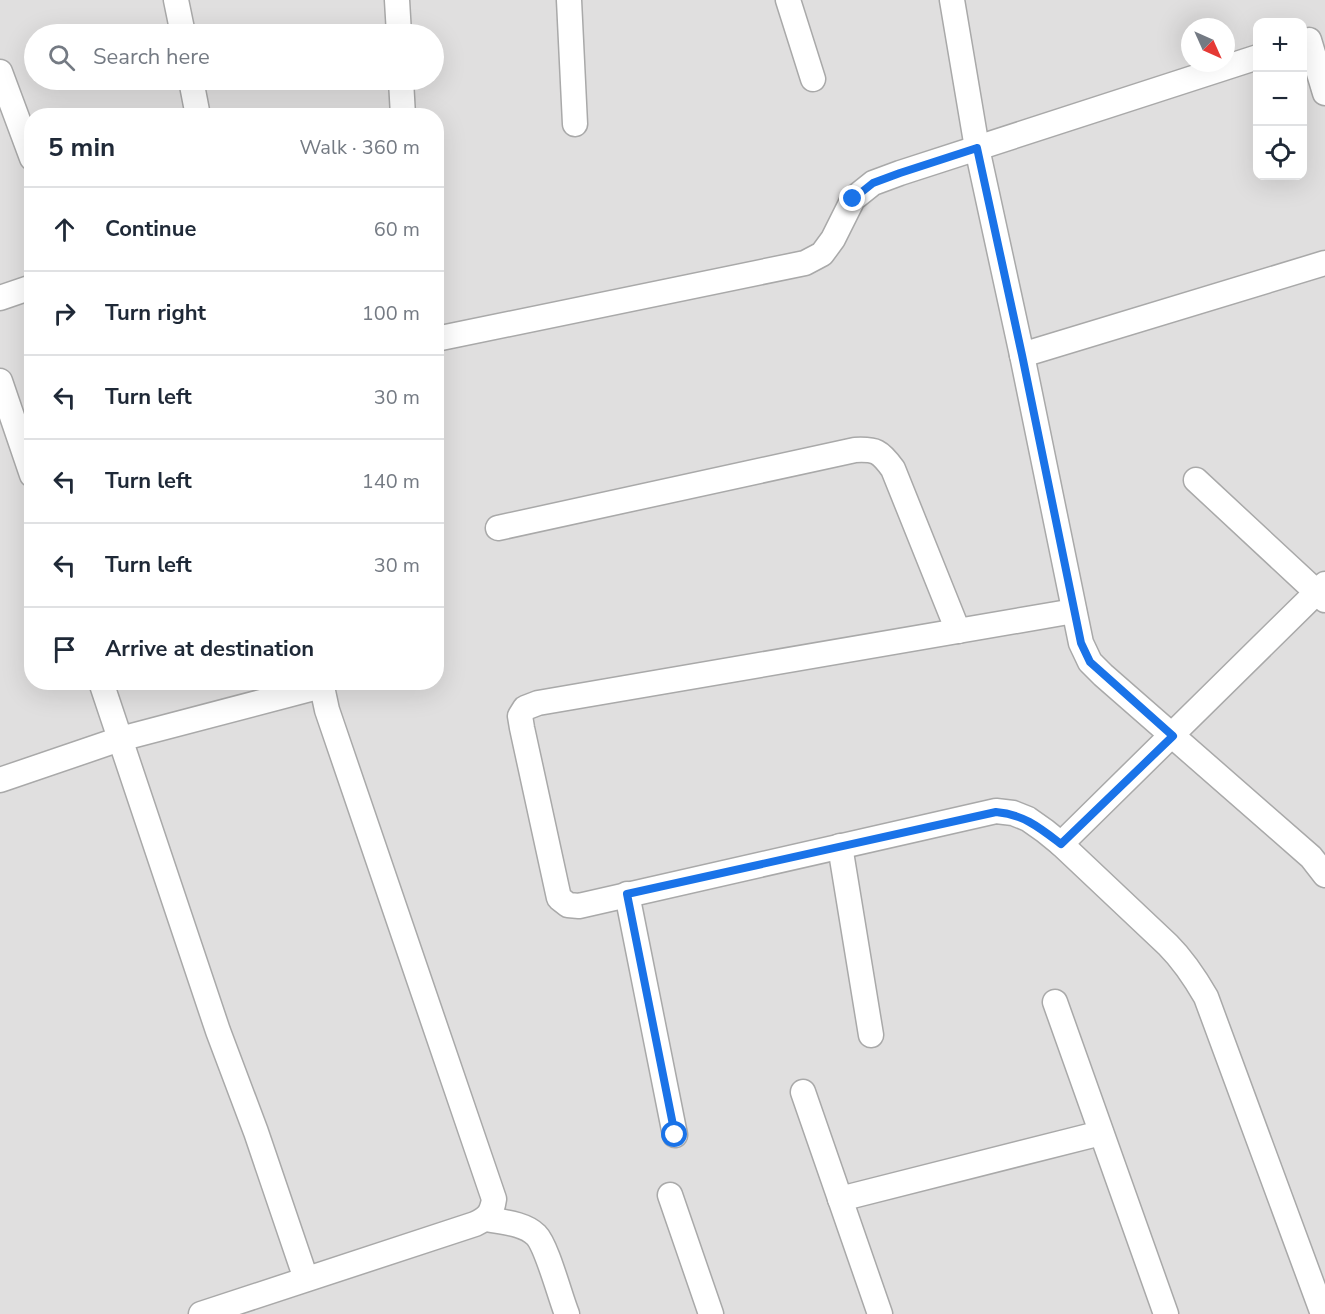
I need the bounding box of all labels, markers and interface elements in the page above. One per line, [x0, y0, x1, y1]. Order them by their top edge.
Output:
north arrow [1181, 18, 1235, 72]
map controls [1253, 18, 1307, 180]
button: + [1253, 18, 1307, 72]
search box [24, 24, 444, 90]
icon: search [45, 41, 78, 74]
text: Search here [93, 42, 210, 72]
button: − [1253, 72, 1307, 126]
button: locate [1253, 126, 1307, 180]
text: 5 min [48, 130, 115, 165]
text: Walk · 360 m [300, 134, 420, 161]
route end [839, 185, 865, 211]
icon: ahead [48, 213, 81, 246]
text: Continue [105, 214, 196, 244]
text: 60 m [374, 216, 420, 243]
icon: right [48, 297, 81, 330]
text: Turn right [105, 298, 206, 328]
text: 100 m [362, 300, 420, 327]
icon: left [48, 381, 81, 414]
text: Turn left [105, 382, 192, 412]
text: 30 m [374, 384, 420, 411]
icon: left [48, 465, 81, 498]
text: Turn left [105, 466, 192, 496]
text: 140 m [362, 468, 420, 495]
icon: left [48, 549, 81, 582]
text: Turn left [105, 550, 192, 580]
text: 30 m [374, 552, 420, 579]
icon: arrive [48, 633, 81, 666]
text: Arrive at destination [105, 634, 314, 664]
route start [661, 1121, 687, 1147]

